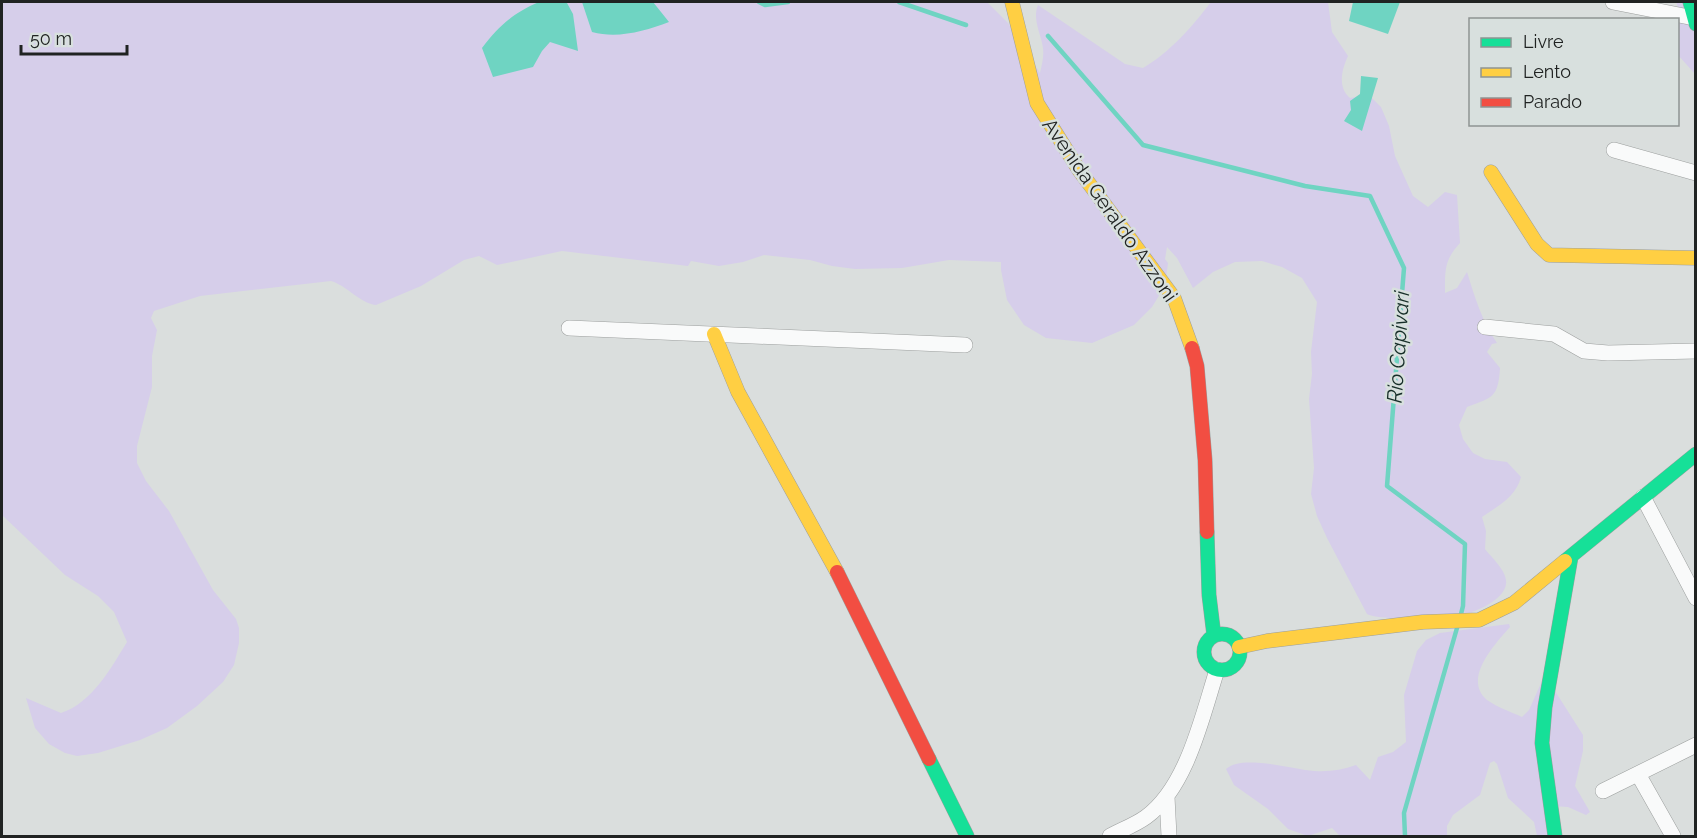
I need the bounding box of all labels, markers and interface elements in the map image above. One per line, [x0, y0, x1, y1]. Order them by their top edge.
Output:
scale bar [21, 18, 128, 56]
legend [1469, 18, 1679, 126]
text: 50 m [30, 28, 72, 49]
text: Livre [1523, 31, 1564, 52]
text: Lento [1523, 61, 1571, 82]
text: Parado [1523, 91, 1582, 112]
street label: Avenida Geraldo Azzoni [1038, 114, 1182, 306]
water label: Rio Capivari [1382, 290, 1414, 404]

